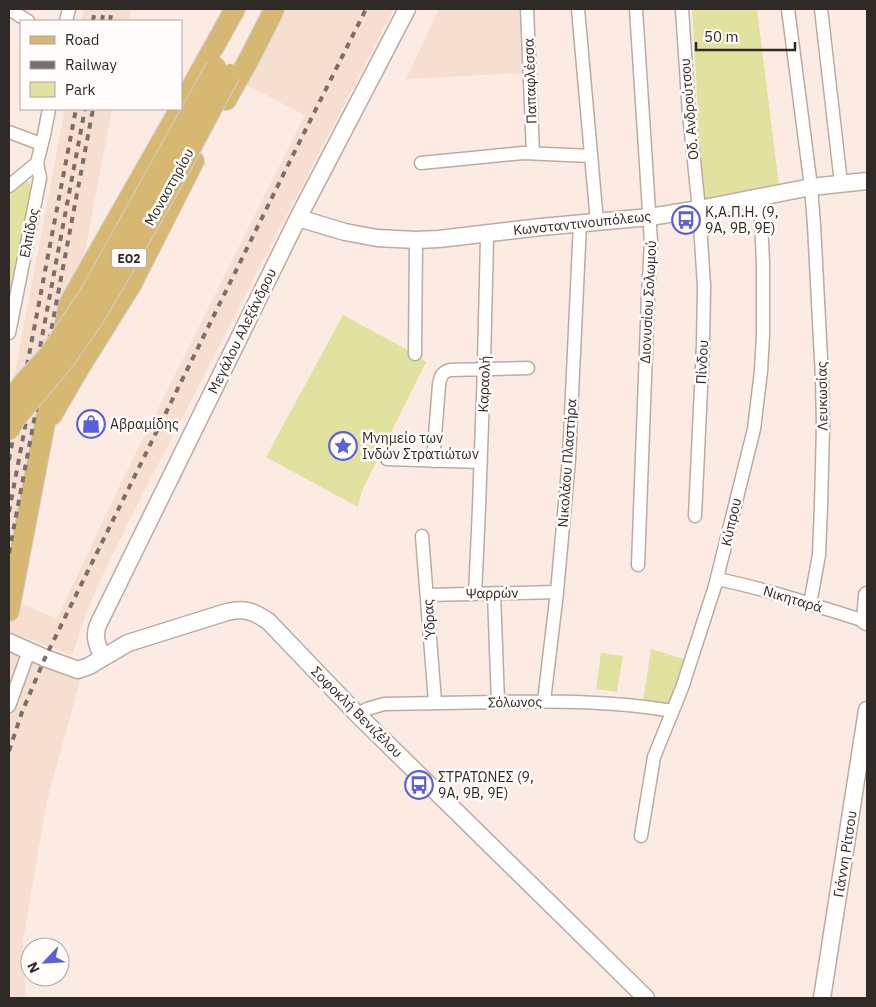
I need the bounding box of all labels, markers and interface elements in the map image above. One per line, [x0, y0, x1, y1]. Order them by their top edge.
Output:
legend [20, 20, 182, 110]
scale bar [696, 20, 795, 52]
text: 50 m [704, 27, 739, 46]
text: Road [65, 30, 100, 49]
street label: Παπαφλέσσα [520, 38, 540, 124]
text: Railway [65, 55, 118, 74]
street label: Οδ. Ανδρούτσου [676, 57, 702, 161]
text: Park [65, 80, 95, 99]
street label: Μοναστηρίου [140, 145, 198, 229]
place label: Κ,Α.Π.Η. (9, 9Α, 9Β, 9Ε) [705, 203, 778, 237]
bus stop icon: Κ,Α.Π.Η. (9, 9Α, 9Β, 9Ε) [671, 205, 701, 235]
street label: Ελπίδος [15, 206, 43, 259]
street label: Κωνσταντινουπόλεως [512, 207, 652, 239]
street label: Διονυσίου Σολωμού [636, 240, 660, 364]
road number: ΕΟ2 [112, 248, 146, 268]
street label: Μεγάλου Αλεξάνδρου [204, 265, 280, 397]
street label: Πίνδου [692, 339, 712, 385]
street label: Καραολή [474, 355, 494, 413]
street label: Λευκωσίας [812, 361, 832, 431]
street label: Νικολάου Πλαστήρα [554, 398, 580, 528]
shop icon: Αβραμίδης [76, 409, 106, 439]
place label: Αβραμίδης [110, 415, 179, 433]
place label: Μνημείο των Ινδών Στρατιώτων [362, 429, 479, 463]
place icon: Μνημείο των Ινδών Στρατιώτων [328, 431, 358, 461]
street label: Κύπρου [717, 496, 745, 548]
street label: Νικηταρά [761, 581, 825, 617]
street label: Ψαρρών [465, 584, 519, 602]
street label: Ύδρας [419, 598, 439, 641]
street label: Σοφοκλή Βενιζέλου [307, 662, 407, 762]
street label: Σόλωνος [488, 693, 542, 711]
place label: ΣΤΡΑΤΩΝΕΣ (9, 9Α, 9Β, 9Ε) [438, 768, 534, 802]
bus stop icon: ΣΤΡΑΤΩΝΕΣ (9, 9Α, 9Β, 9Ε) [404, 770, 434, 800]
street label: Γιάννη Ρίτσου [829, 809, 861, 899]
north arrow [20, 937, 70, 987]
text: N [23, 959, 44, 976]

